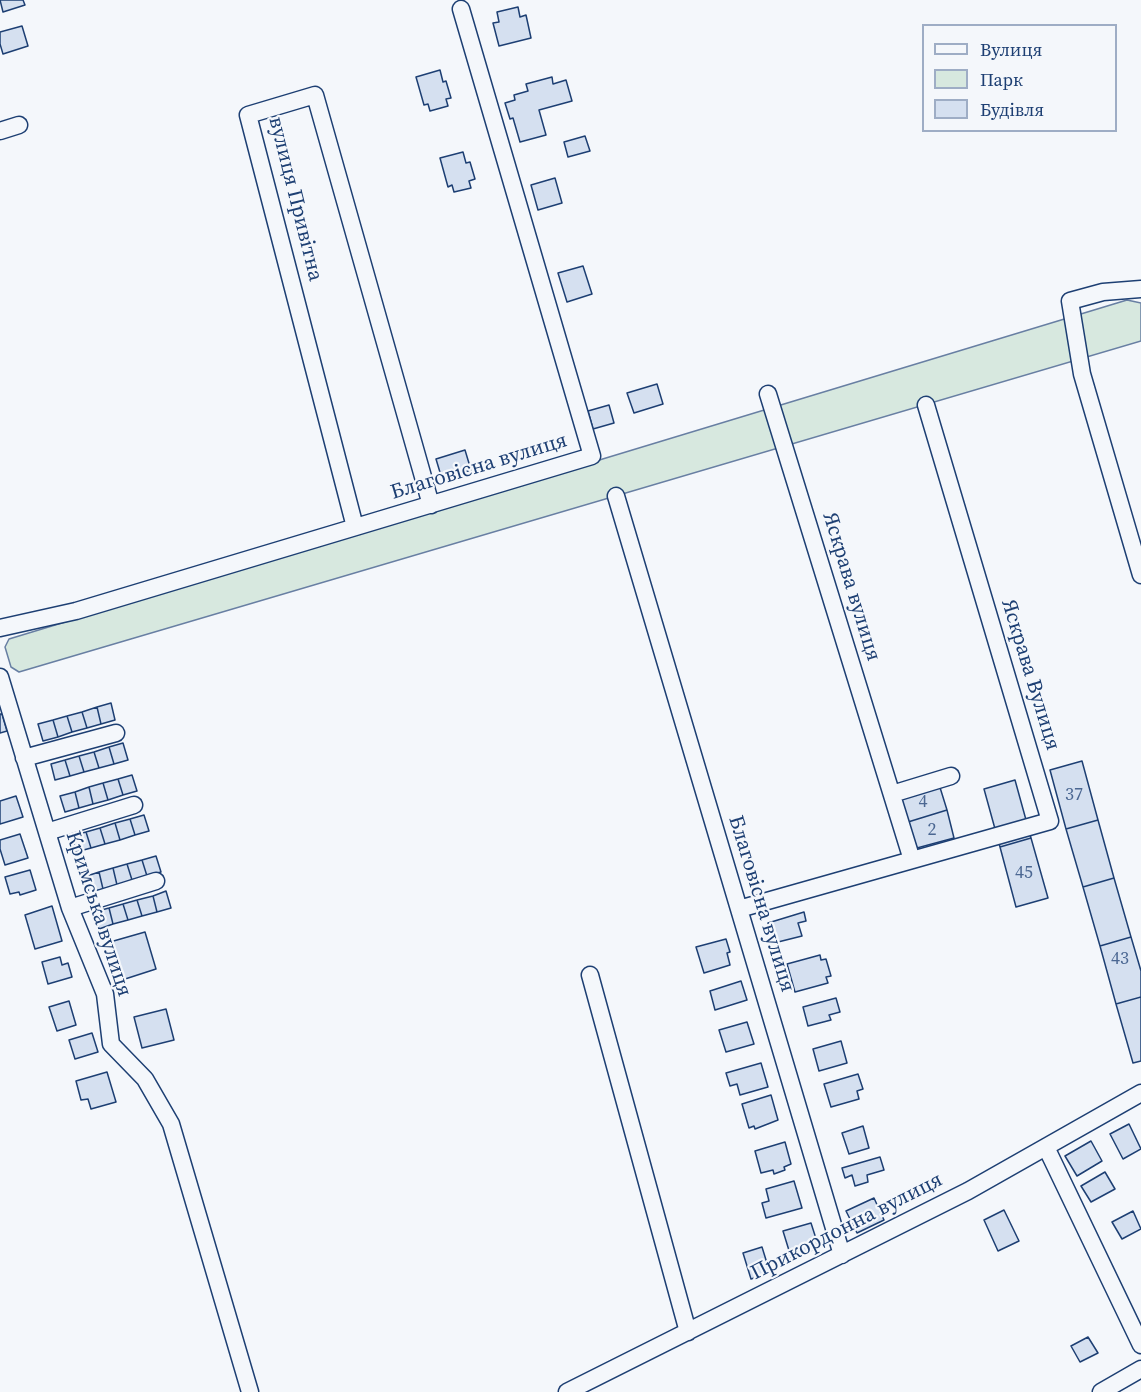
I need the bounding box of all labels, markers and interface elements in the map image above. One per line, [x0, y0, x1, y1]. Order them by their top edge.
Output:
legend [922, 24, 1117, 132]
text: Вулиця [980, 37, 1042, 62]
text: Парк [980, 67, 1023, 92]
text: Будівля [980, 97, 1044, 122]
street label: вулиця Привітна [262, 114, 328, 284]
street label: Благовісна вулиця [388, 428, 570, 506]
street label: Яскрава вулиця [816, 510, 886, 664]
street label: Яскрава Вулиця [995, 597, 1065, 753]
house number: 37 [1065, 784, 1083, 806]
house number: 4 [919, 791, 927, 813]
street label: Благовісна вулиця [722, 813, 800, 995]
house number: 2 [928, 819, 936, 841]
street label: Кримська вулиця [59, 828, 137, 1000]
house number: 45 [1015, 862, 1033, 884]
house number: 43 [1111, 948, 1129, 970]
street label: Прикордонна вулиця [747, 1168, 947, 1286]

